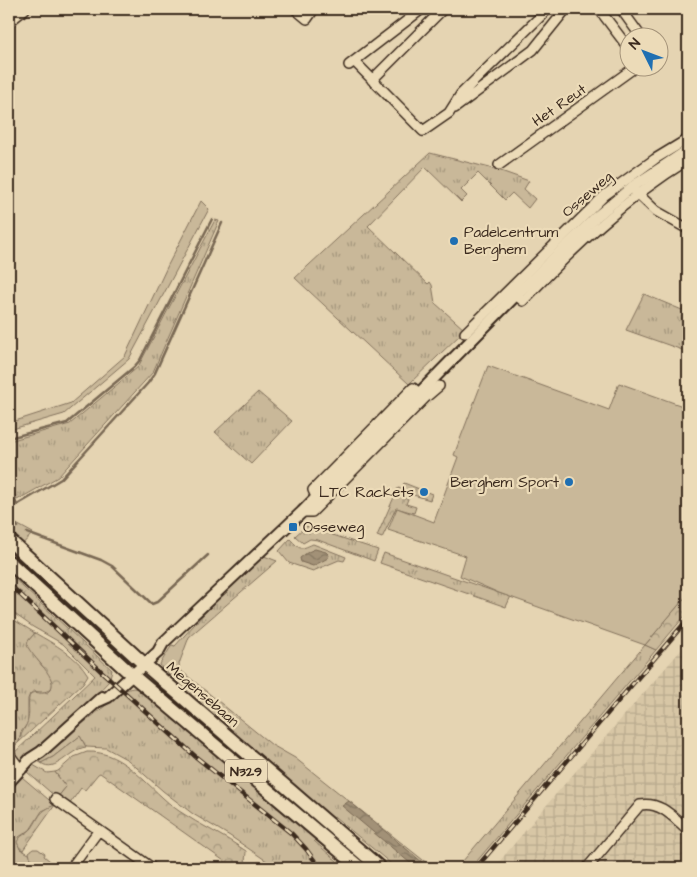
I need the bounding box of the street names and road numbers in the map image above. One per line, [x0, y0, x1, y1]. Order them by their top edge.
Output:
street label: Het Reut [528, 79, 591, 132]
street label: Osseweg [557, 166, 618, 223]
street label: Megensebaan [161, 657, 244, 733]
road number: N329 [225, 759, 267, 782]

